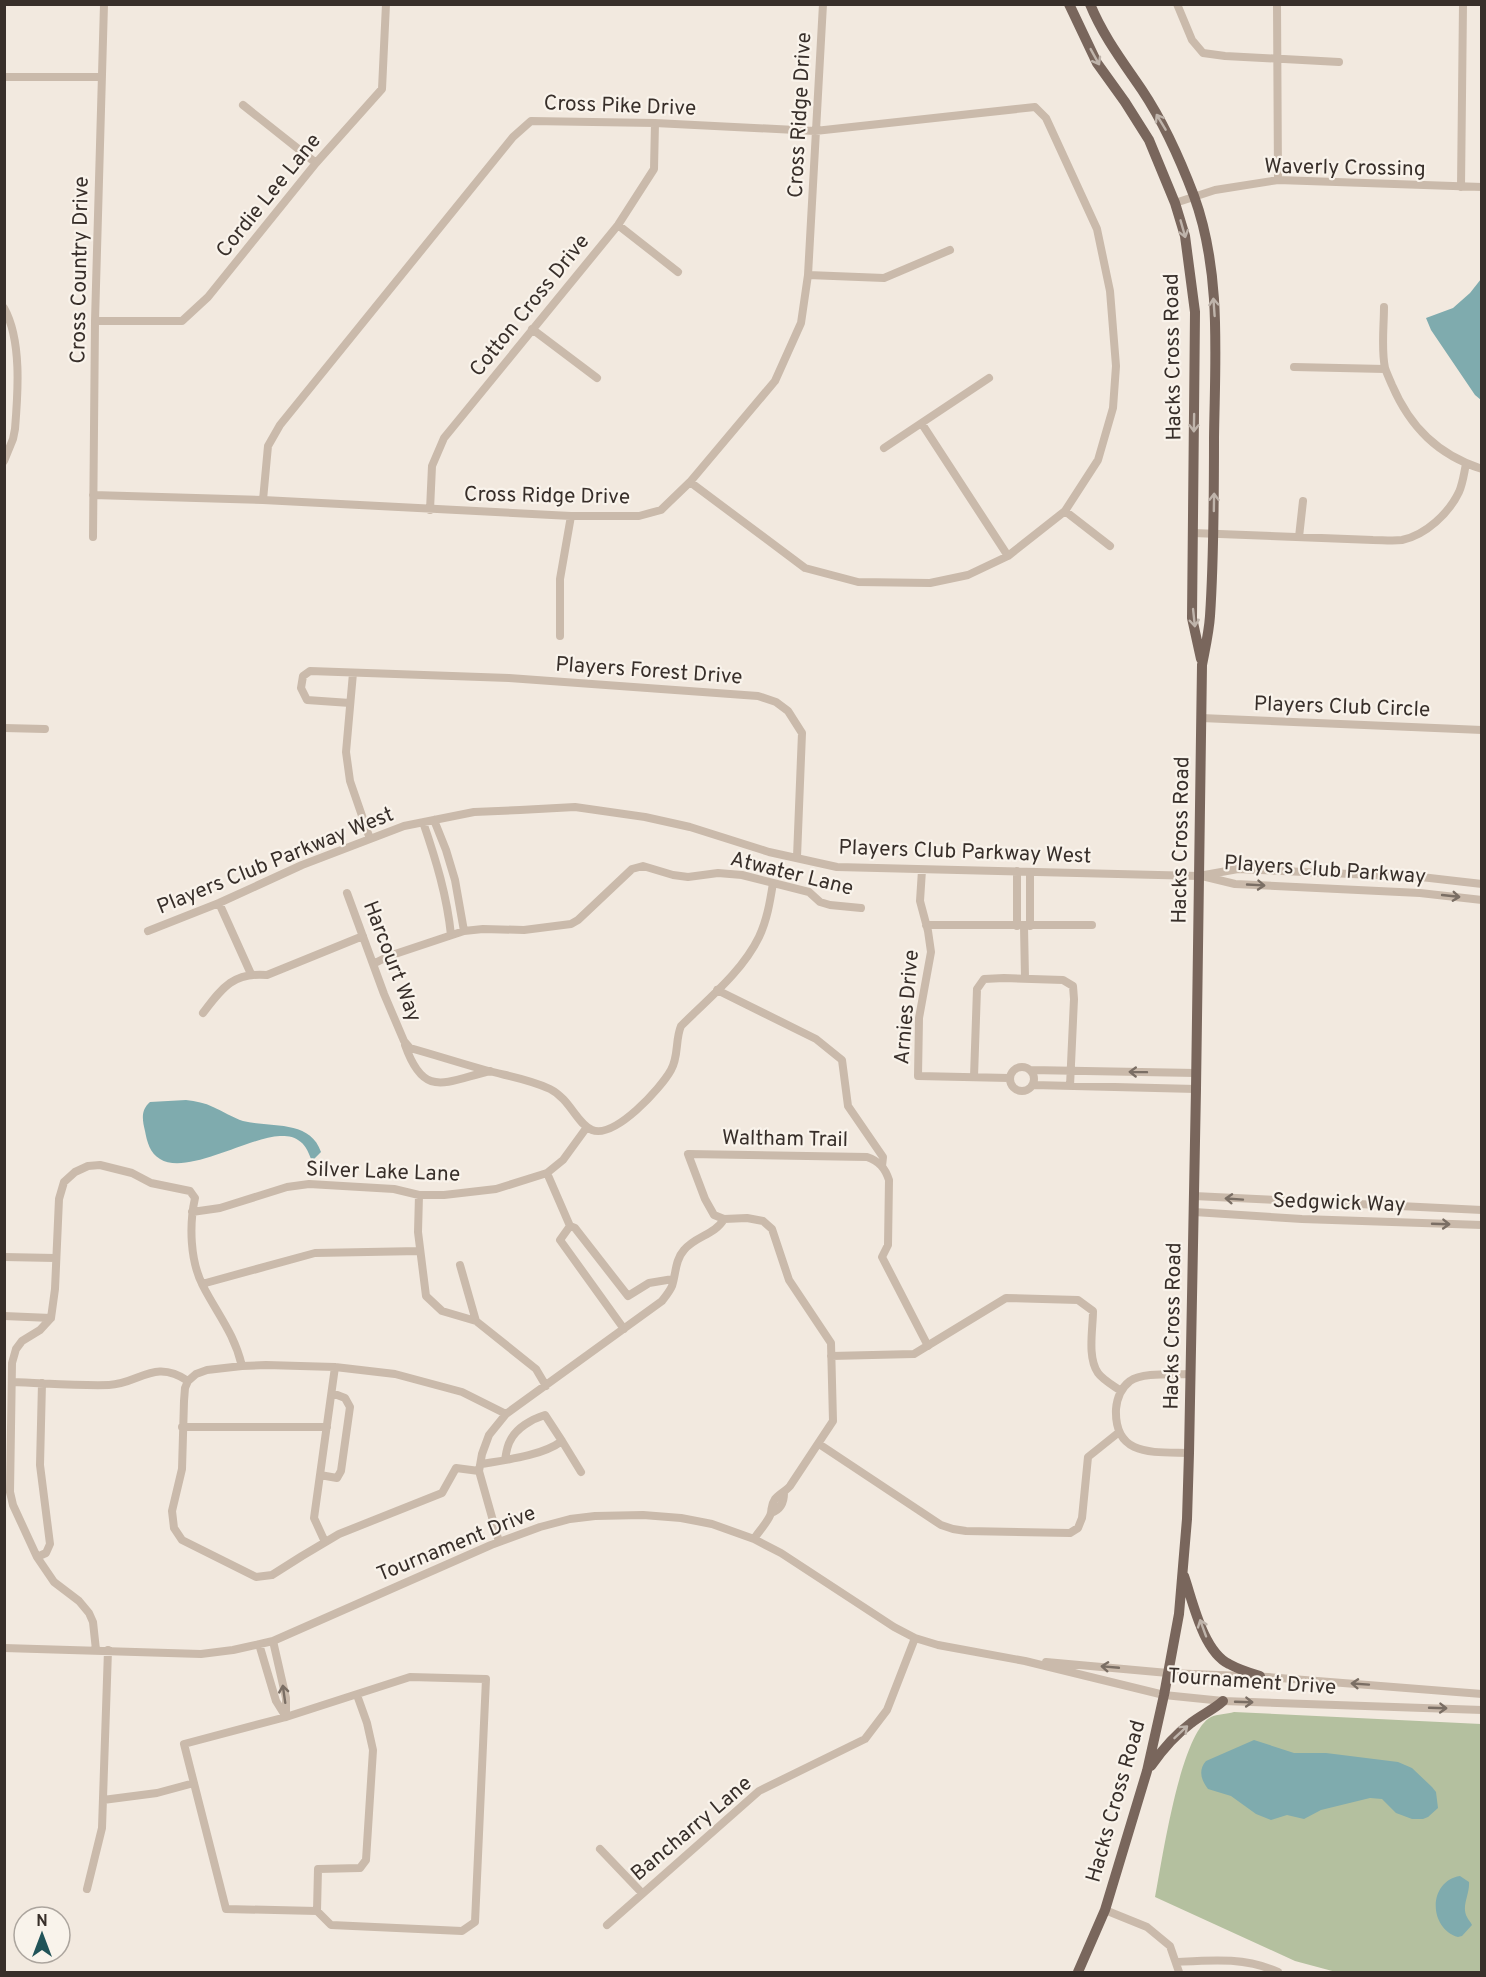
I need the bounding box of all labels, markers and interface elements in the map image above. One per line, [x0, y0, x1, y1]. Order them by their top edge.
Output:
street label: Cross Ridge Drive [783, 31, 818, 199]
one-way arrow [1089, 48, 1101, 65]
street label: Cross Pike Drive [543, 90, 697, 123]
one-way arrow [1154, 114, 1166, 131]
street label: Cordie Lee Lane [211, 128, 328, 264]
street label: Waverly Crossing [1264, 154, 1426, 183]
street label: Cross Country Drive [65, 176, 96, 364]
one-way arrow [1178, 219, 1189, 238]
street label: Cotton Cross Drive [464, 229, 596, 383]
street label: Hacks Cross Road [1159, 273, 1188, 441]
one-way arrow [1209, 298, 1220, 318]
one-way arrow [1188, 413, 1200, 433]
street label: Cross Ridge Drive [464, 482, 630, 511]
one-way arrow [1208, 493, 1219, 513]
one-way arrow [1189, 608, 1200, 628]
street label: Players Forest Drive [554, 651, 743, 692]
street label: Players Club Circle [1253, 691, 1431, 724]
street label: Hacks Cross Road [1167, 756, 1196, 924]
street label: Players Club Parkway West [153, 801, 398, 921]
street label: Players Club Parkway West [838, 835, 1092, 870]
street label: Atwater Lane [727, 846, 856, 903]
street label: Players Club Parkway [1223, 850, 1427, 891]
one-way arrow [1246, 880, 1266, 891]
one-way arrow [1440, 891, 1460, 902]
street label: Harcourt Way [356, 897, 427, 1026]
street label: Arnies Drive [889, 949, 926, 1066]
one-way arrow [1128, 1066, 1148, 1078]
street label: Waltham Trail [722, 1125, 848, 1154]
street label: Silver Lake Lane [305, 1156, 461, 1189]
street label: Sedgwick Way [1272, 1188, 1406, 1219]
one-way arrow [1225, 1193, 1245, 1204]
one-way arrow [1431, 1218, 1451, 1229]
street label: Hacks Cross Road [1159, 1242, 1188, 1410]
street label: Tournament Drive [373, 1500, 540, 1589]
one-way arrow [1196, 1619, 1207, 1638]
one-way arrow [1101, 1661, 1121, 1672]
street label: Tournament Drive [1167, 1663, 1337, 1702]
one-way arrow [1351, 1678, 1371, 1689]
one-way arrow [279, 1685, 290, 1705]
one-way arrow [1233, 1696, 1253, 1707]
one-way arrow [1428, 1702, 1448, 1714]
street label: Hacks Cross Road [1080, 1717, 1152, 1886]
one-way arrow [1174, 1725, 1189, 1739]
street label: Bancharry Lane [626, 1771, 758, 1888]
north arrow [12, 1905, 72, 1965]
text: N [36, 1912, 48, 1932]

